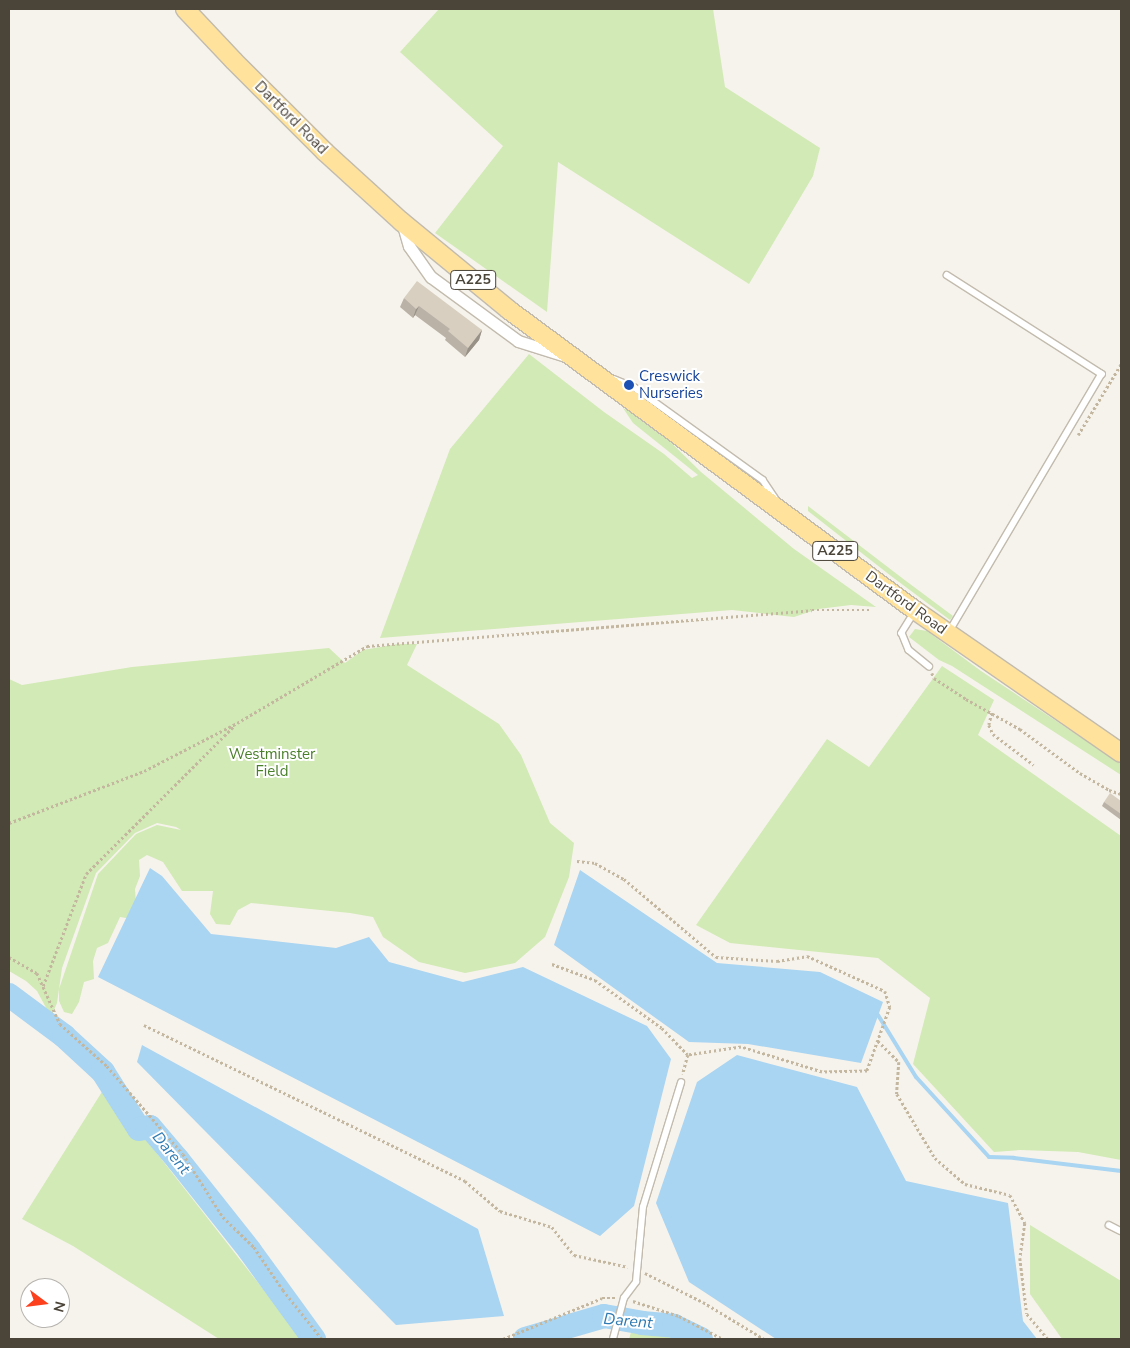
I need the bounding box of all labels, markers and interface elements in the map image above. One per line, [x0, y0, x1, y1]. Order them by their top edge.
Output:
street label: Dartford Road [251, 78, 331, 158]
road number: A225 [449, 268, 497, 292]
place label: Creswick Nurseries [639, 367, 703, 402]
marker: Creswick Nurseries [623, 379, 635, 391]
road number: A225 [811, 540, 859, 562]
street label: Dartford Road [862, 567, 950, 639]
park label: Westminster Field [229, 745, 315, 780]
water label: Darent [148, 1128, 194, 1178]
north arrow [20, 1278, 70, 1328]
text: N [48, 1299, 70, 1314]
water label: Darent [603, 1309, 653, 1333]

